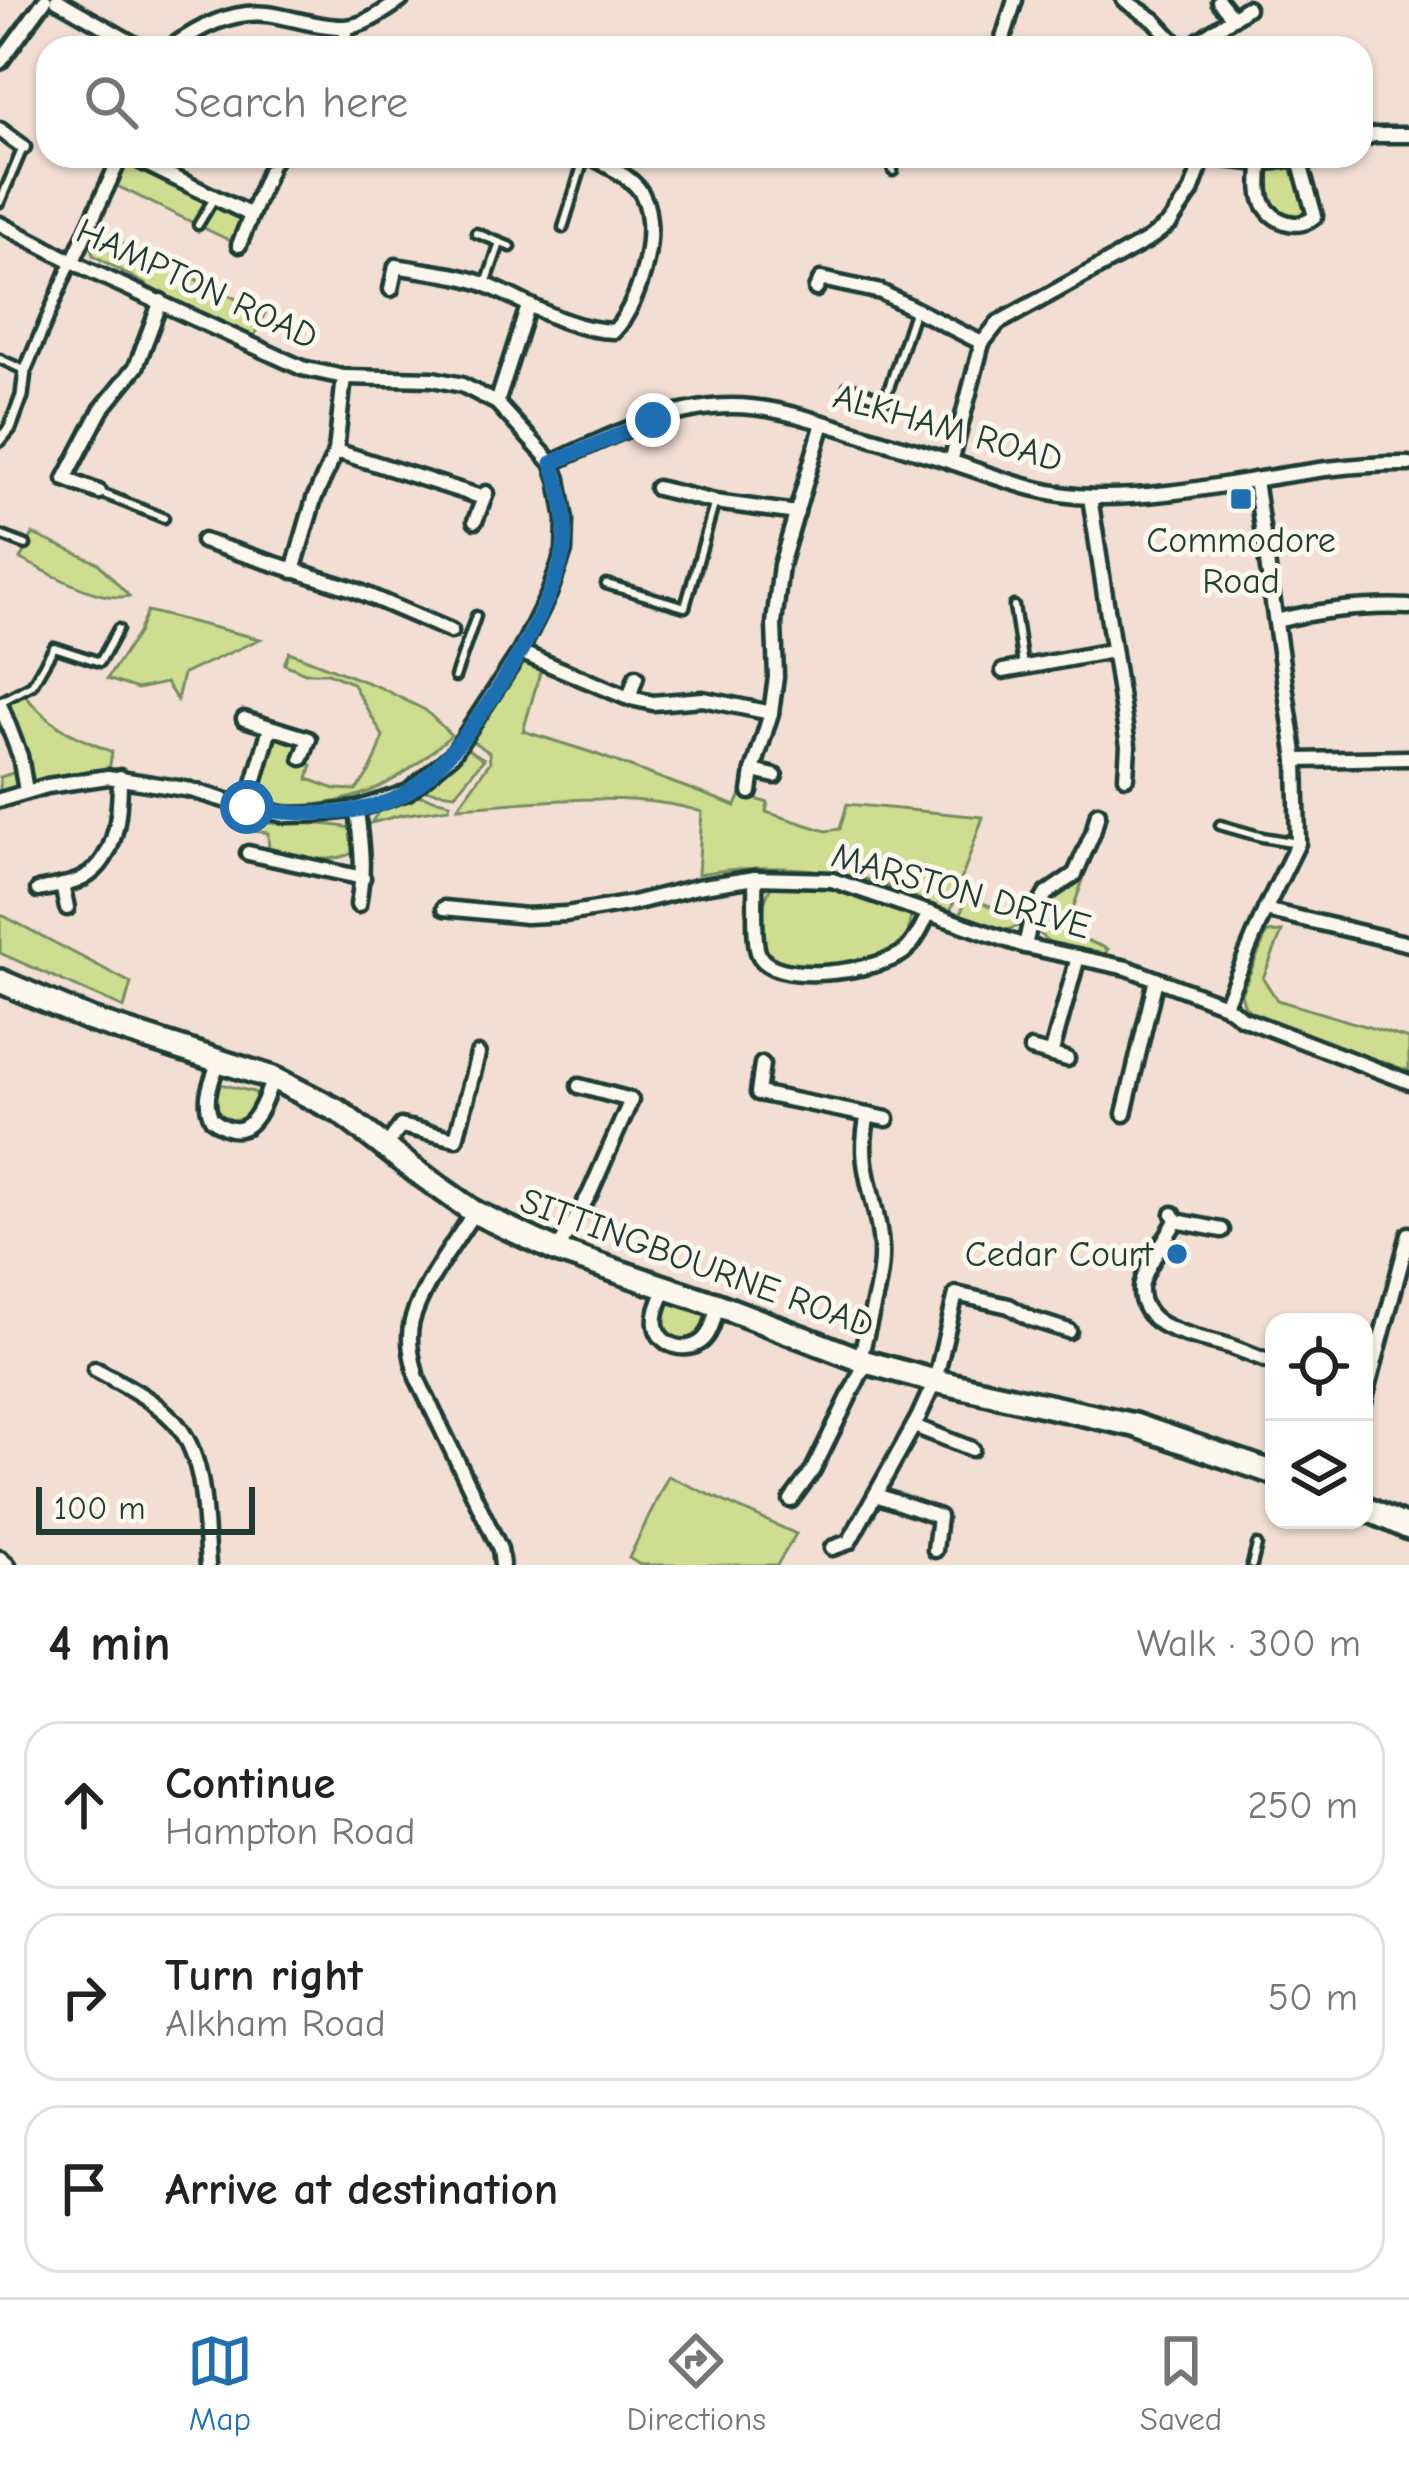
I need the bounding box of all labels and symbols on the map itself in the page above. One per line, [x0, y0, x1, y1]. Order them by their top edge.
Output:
street label: HAMPTON ROAD [70, 210, 324, 358]
street label: ALKHAM ROAD [829, 376, 1067, 480]
route end [626, 393, 680, 447]
marker: Commodore Road [1228, 486, 1254, 512]
place label: Commodore Road [1146, 520, 1336, 602]
route start [220, 780, 274, 834]
street label: MARSTON DRIVE [827, 834, 1095, 948]
street label: SITTINGBOURNE ROAD [515, 1180, 879, 1346]
place label: Cedar Court [965, 1234, 1155, 1275]
marker: Cedar Court [1164, 1241, 1190, 1267]
scale bar [36, 1481, 255, 1534]

